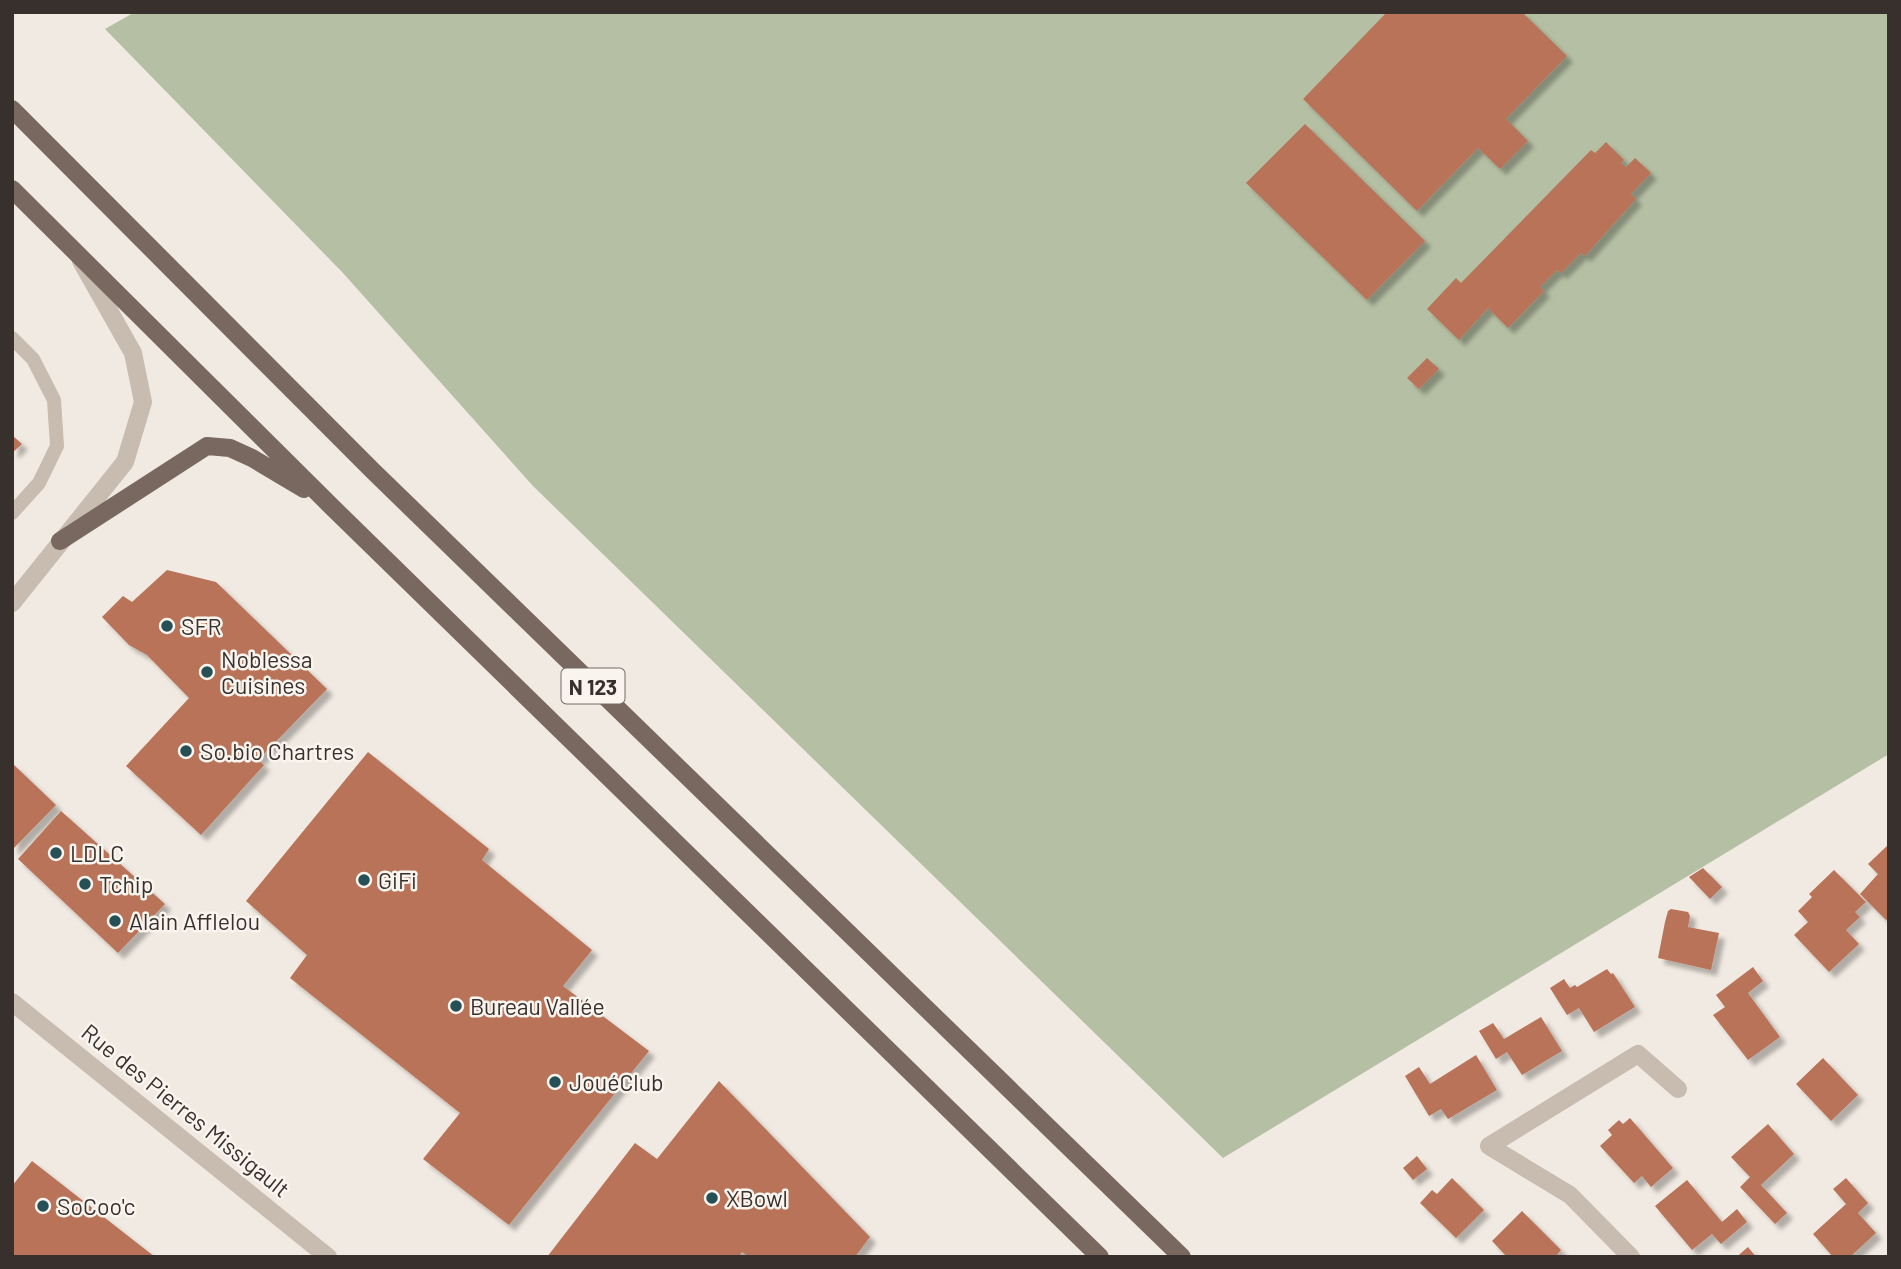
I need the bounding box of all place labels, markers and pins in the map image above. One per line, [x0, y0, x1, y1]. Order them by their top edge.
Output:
place label: SFR [181, 612, 222, 640]
marker: SFR [159, 618, 175, 634]
place label: Noblessa Cuisines [221, 645, 313, 699]
marker: Noblessa Cuisines [199, 664, 215, 680]
place label: So.bio Chartres [200, 737, 354, 765]
marker: So.bio Chartres [178, 743, 194, 759]
place label: LDLC [70, 839, 124, 867]
marker: LDLC [48, 845, 64, 861]
place label: GiFi [378, 866, 417, 894]
place label: Tchip [99, 870, 153, 898]
marker: GiFi [356, 872, 372, 888]
marker: Tchip [77, 876, 93, 892]
place label: Alain Afflelou [129, 907, 260, 935]
marker: Alain Afflelou [107, 913, 123, 929]
place label: Bureau Vallée [470, 992, 605, 1020]
marker: Bureau Vallée [448, 998, 464, 1014]
place label: JouéClub [569, 1068, 664, 1096]
marker: JouéClub [547, 1074, 563, 1090]
place label: XBowl [726, 1184, 788, 1212]
marker: XBowl [704, 1190, 720, 1206]
place label: SoCoo'c [57, 1192, 136, 1220]
marker: SoCoo'c [35, 1198, 51, 1214]

